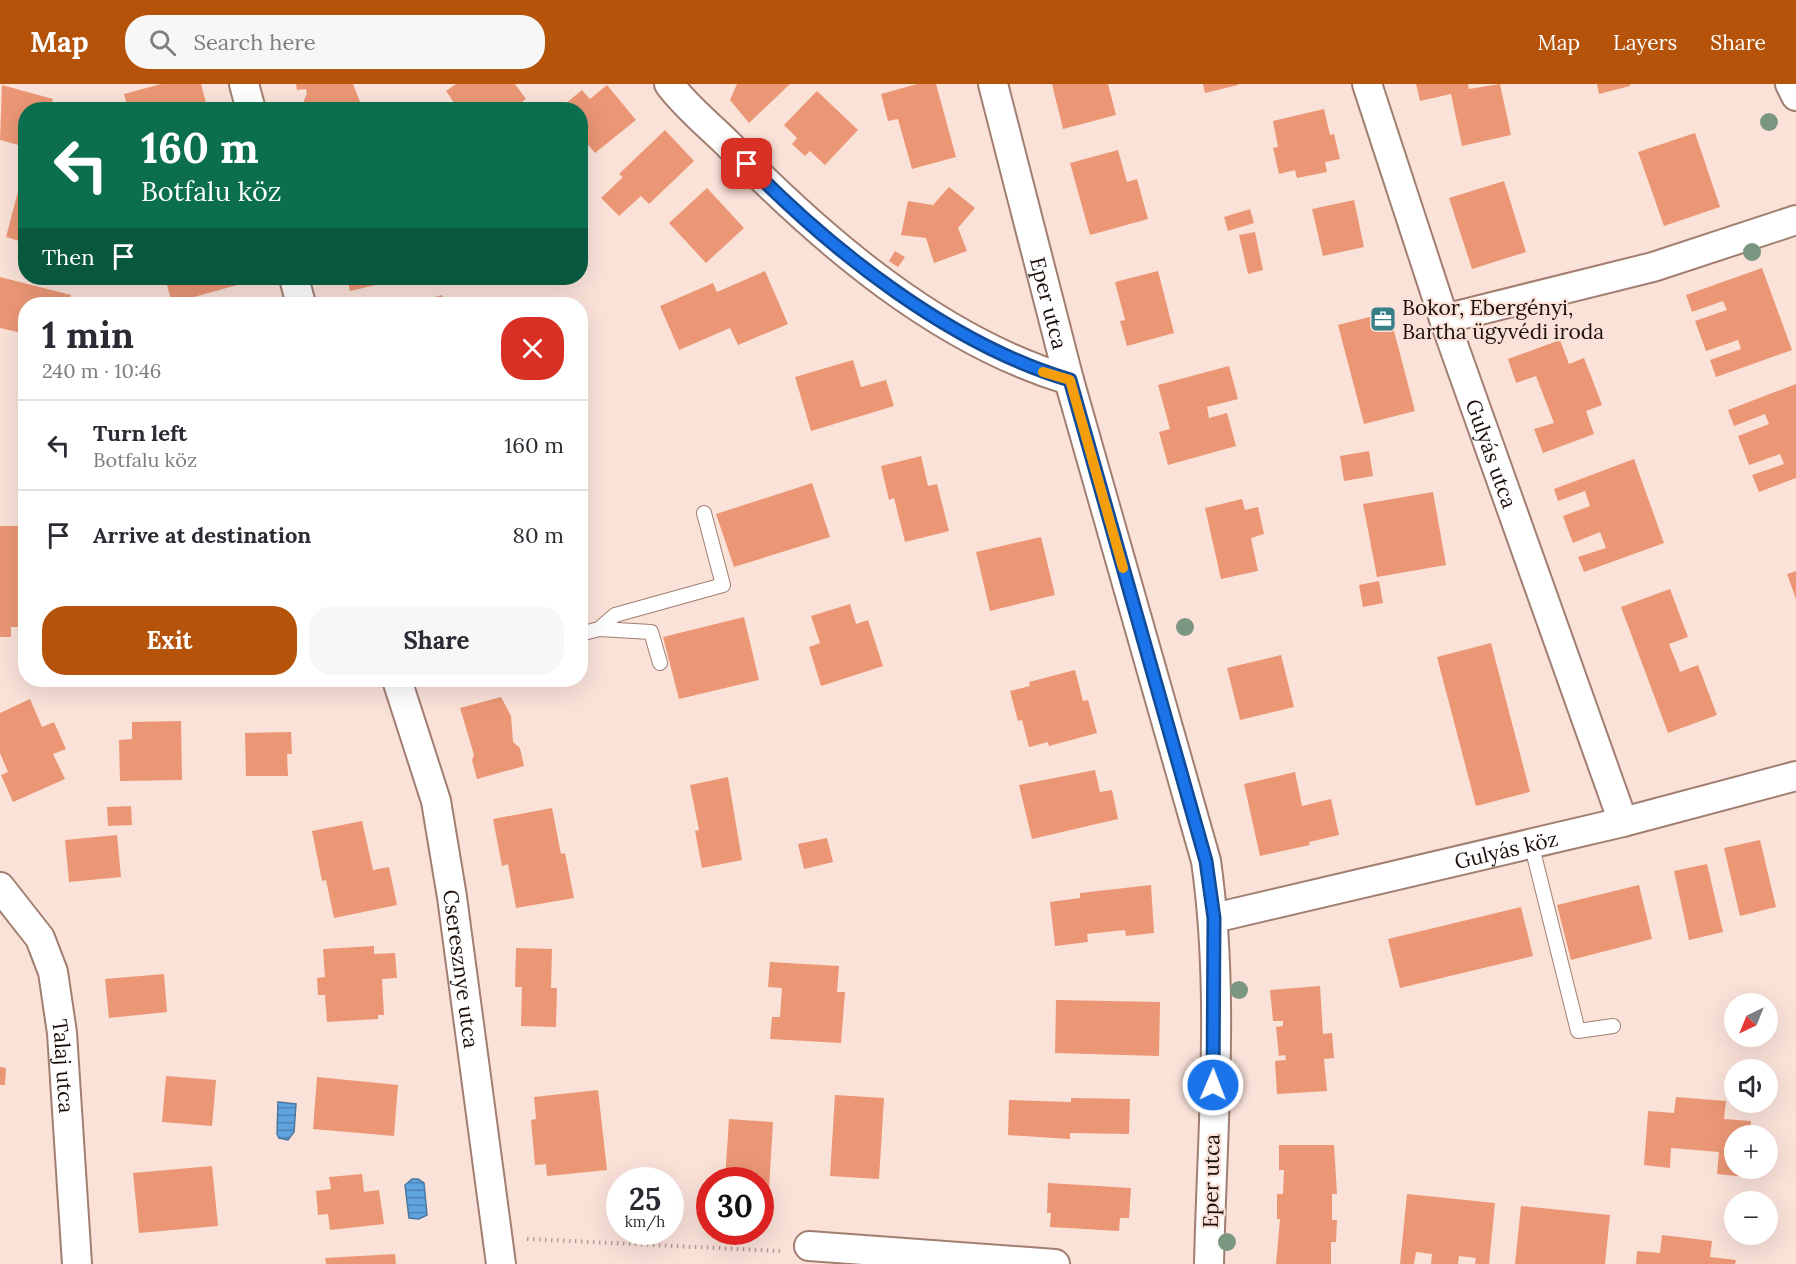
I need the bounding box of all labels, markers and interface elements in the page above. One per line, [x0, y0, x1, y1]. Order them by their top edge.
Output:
search box [125, 15, 545, 69]
text: Map [30, 24, 89, 60]
icon: search [146, 26, 179, 59]
text: Search here [194, 28, 316, 56]
text: Map [1537, 29, 1580, 56]
text: Layers [1613, 29, 1677, 56]
text: Share [1710, 29, 1766, 56]
text: 160 m [141, 121, 259, 175]
icon: left [42, 126, 120, 204]
pin [721, 138, 772, 189]
icon: arrive [730, 147, 763, 180]
text: Botfalu köz [141, 174, 282, 208]
icon: arrive [107, 240, 140, 273]
text: Then [42, 243, 95, 271]
street label: Eper utca [1024, 254, 1074, 352]
place label: Bokor, Ebergényi, Bartha ügyvédi iroda [1402, 294, 1604, 345]
office icon: Bokor, Ebergényi, Bartha ügyvédi iroda [1368, 304, 1398, 334]
text: 1 min [42, 312, 134, 358]
button: close [501, 317, 564, 380]
text: 240 m · 10:46 [42, 358, 161, 383]
street label: Gulyás utca [1460, 395, 1524, 512]
text: Turn left [93, 419, 187, 447]
icon: left [42, 429, 75, 462]
text: 160 m [504, 431, 564, 459]
text: Botfalu köz [93, 447, 197, 472]
icon: arrive [42, 519, 75, 552]
text: Arrive at destination [93, 521, 311, 549]
text: 80 m [513, 521, 564, 549]
button: Exit [42, 606, 297, 675]
button: Share [309, 606, 564, 675]
street label: Gulyás köz [1452, 824, 1561, 875]
street label: Cseresznye utca [438, 888, 486, 1050]
north arrow [1724, 993, 1778, 1047]
map controls [1724, 993, 1778, 1245]
street label: Talaj utca [47, 1017, 81, 1114]
position arrow [1181, 1053, 1245, 1117]
button: sound [1724, 1059, 1778, 1113]
button: + [1724, 1125, 1778, 1179]
street label: Eper utca [1197, 1134, 1225, 1228]
speed limit sign: 30 [696, 1167, 774, 1245]
text: 25 [629, 1180, 661, 1218]
button: − [1724, 1191, 1778, 1245]
text: km/h [625, 1212, 665, 1231]

